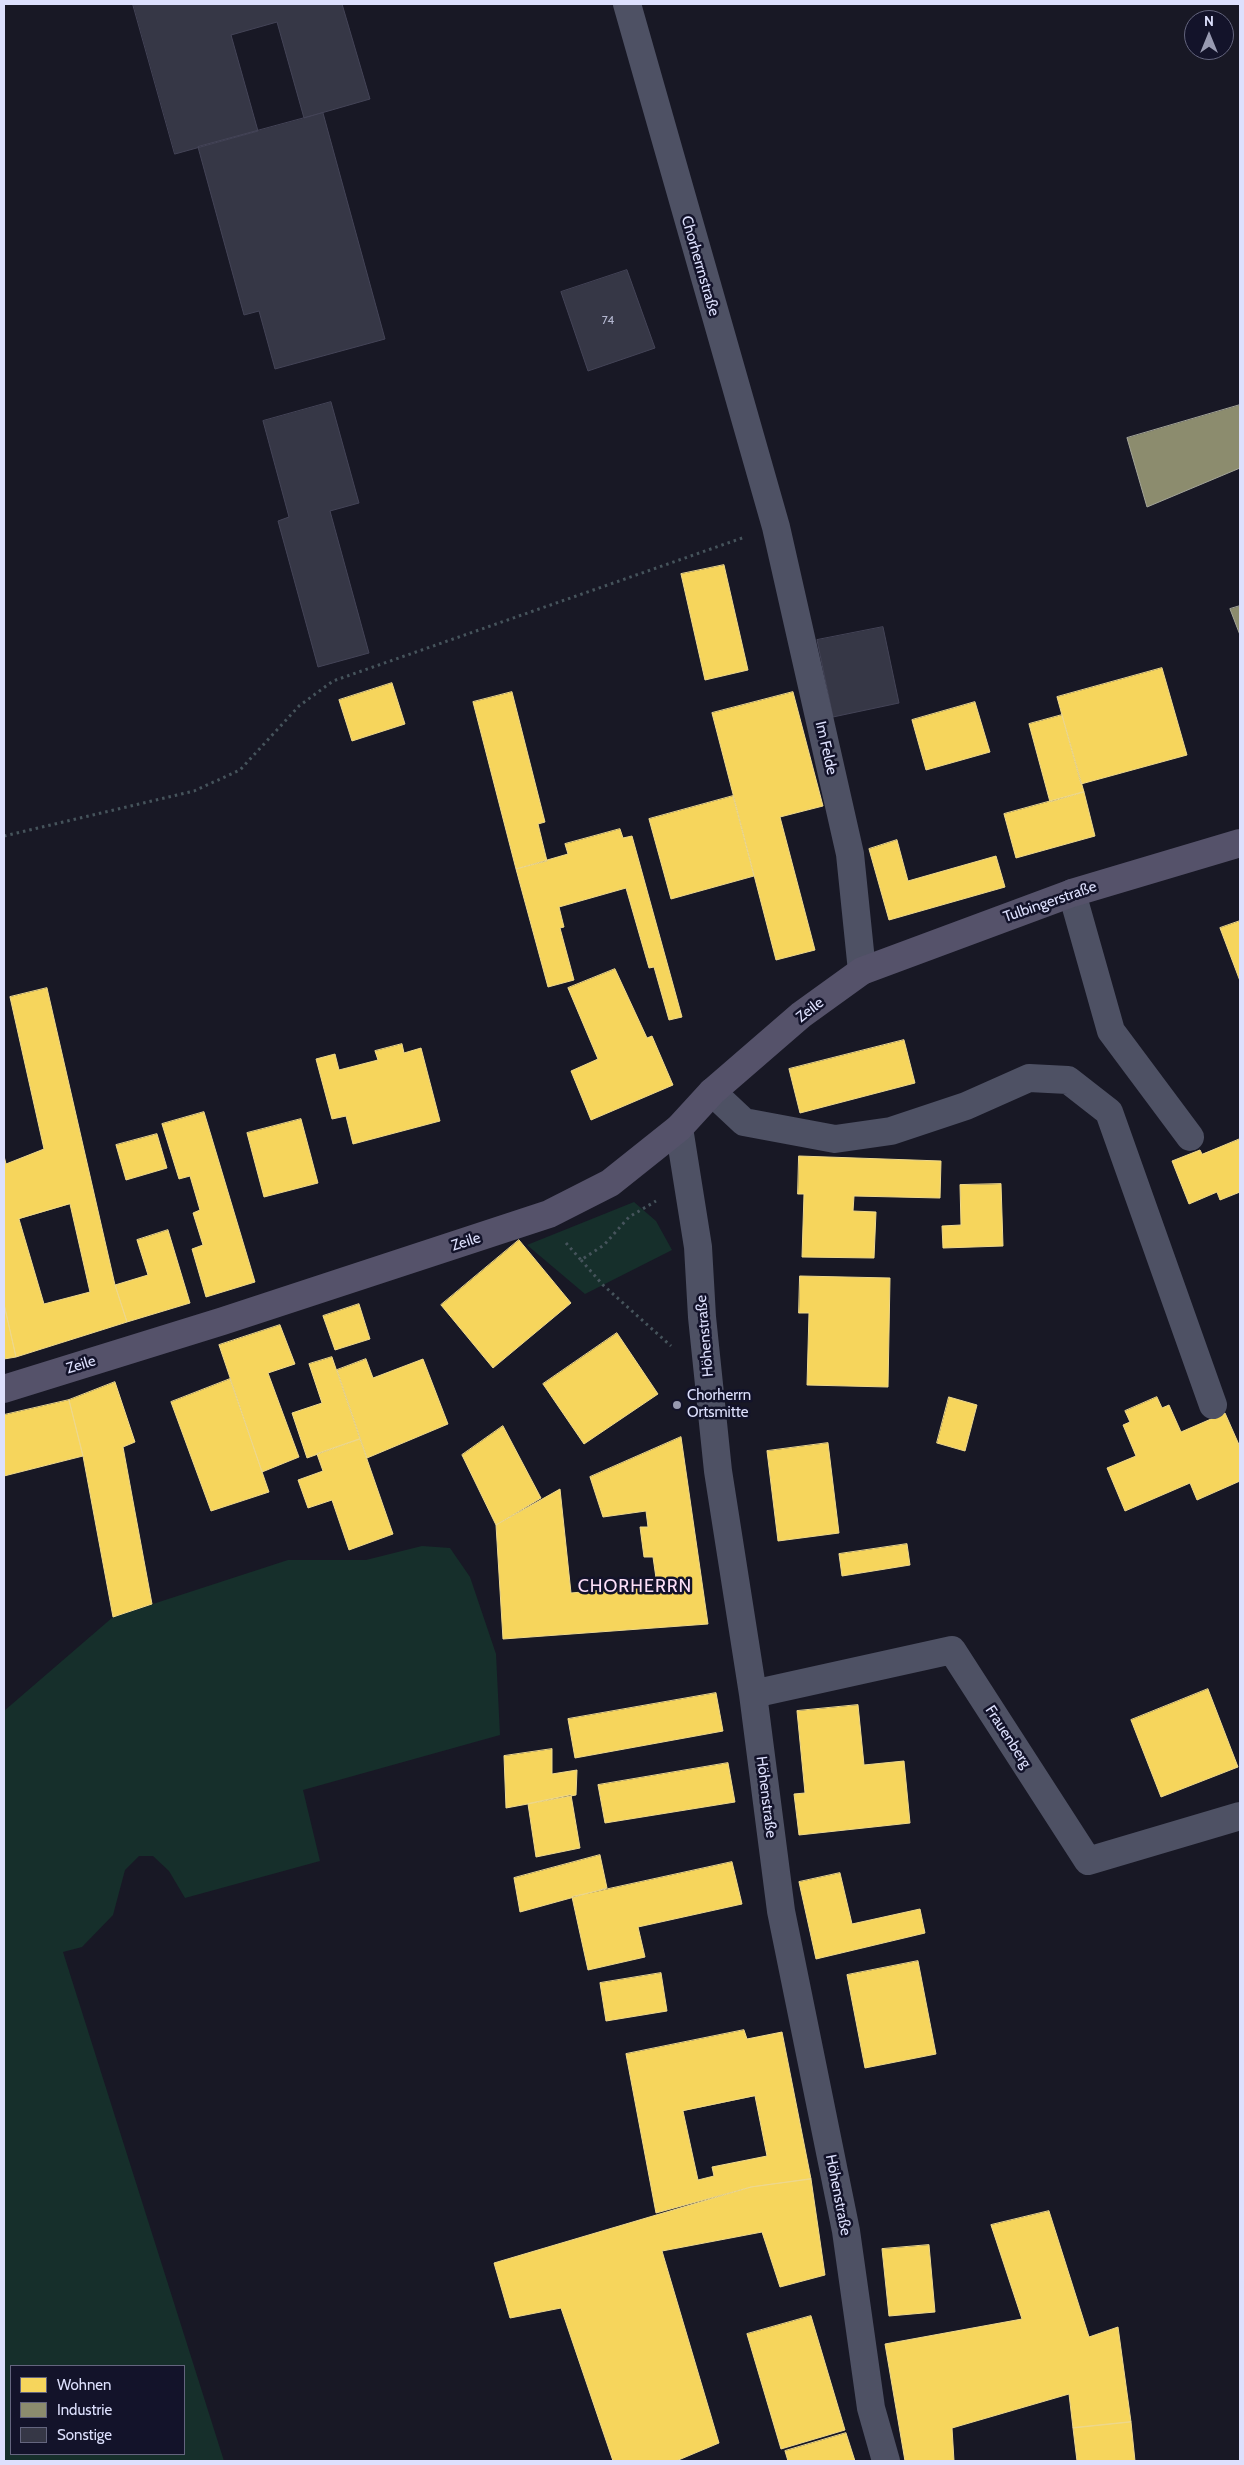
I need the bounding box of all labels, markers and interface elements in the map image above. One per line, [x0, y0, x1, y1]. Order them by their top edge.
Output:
north arrow [1184, 10, 1234, 60]
text: N [1204, 12, 1214, 30]
street label: Chorherrnstraße [677, 214, 723, 318]
house number: 74 [602, 313, 614, 327]
street label: Im Felde [811, 719, 841, 777]
street label: Tulbingerstraße [1001, 878, 1099, 926]
street label: Zeile [793, 994, 827, 1026]
street label: Zeile [449, 1229, 483, 1255]
street label: Höhenstraße [692, 1294, 718, 1378]
street label: Zeile [64, 1352, 98, 1378]
place label: Chorherrn Ortsmitte [687, 1387, 751, 1422]
marker: Chorherrn Ortsmitte [671, 1399, 683, 1411]
district label: CHORHERRN [577, 1576, 693, 1598]
street label: Frauenberg [981, 1702, 1035, 1772]
street label: Höhenstraße [752, 1755, 780, 1839]
street label: Höhenstraße [821, 2153, 855, 2237]
legend [10, 2365, 185, 2455]
text: Wohnen [57, 2376, 111, 2394]
text: Industrie [57, 2401, 112, 2419]
text: Sonstige [57, 2426, 112, 2444]

